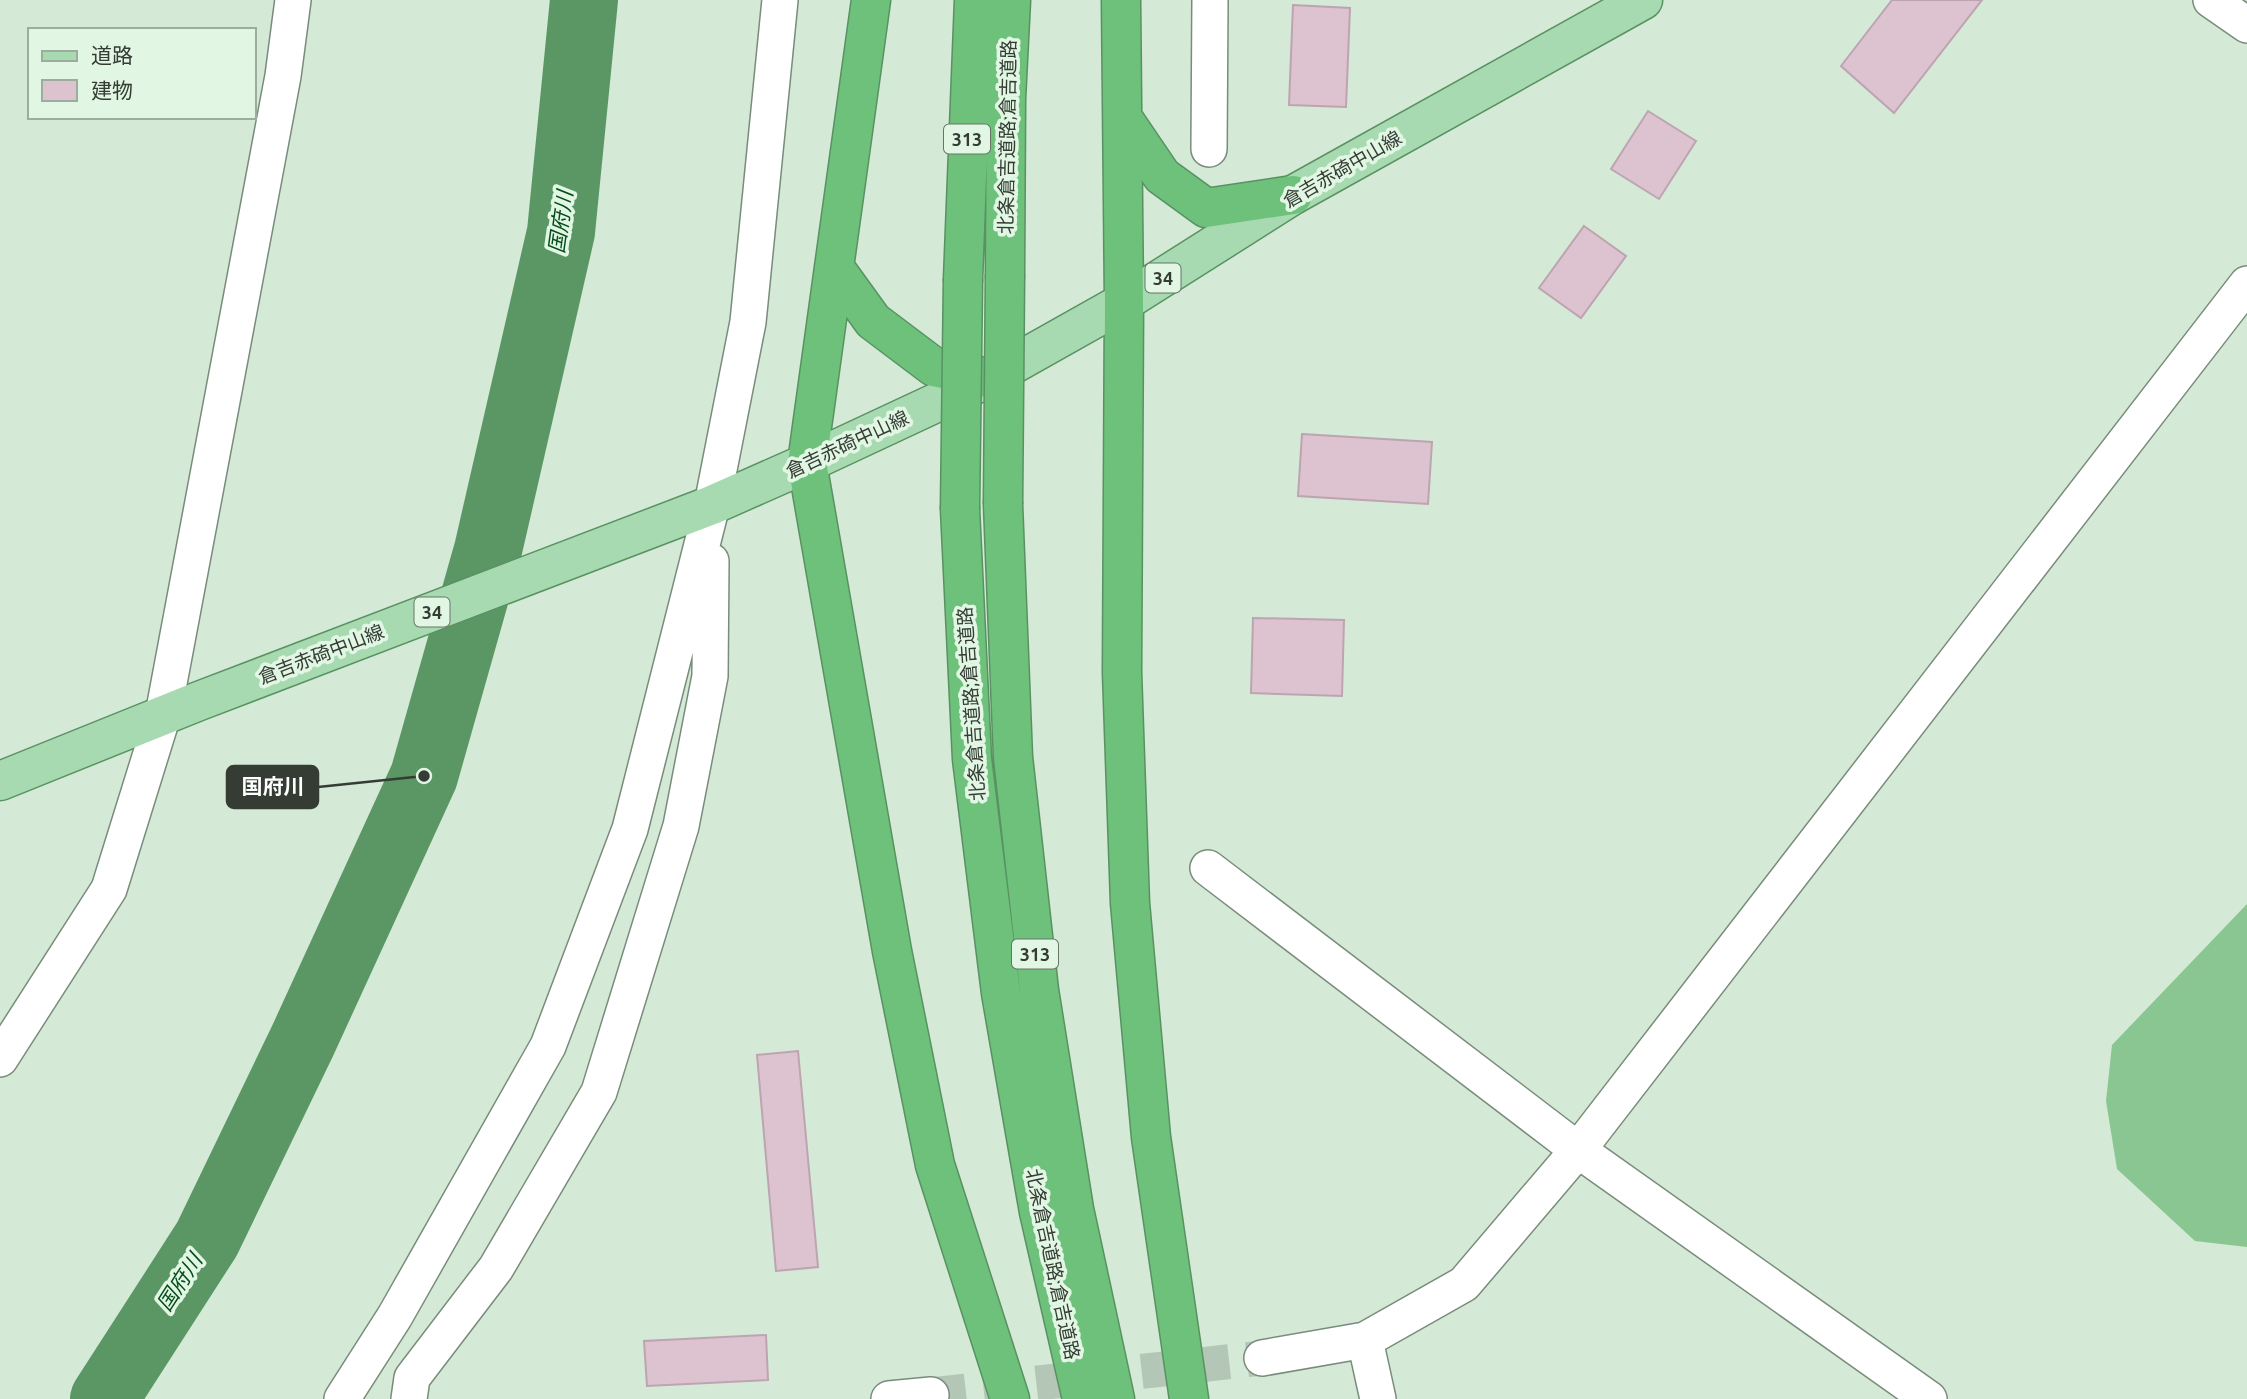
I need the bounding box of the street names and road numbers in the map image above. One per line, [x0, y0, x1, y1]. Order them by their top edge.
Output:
street label: 北条倉吉道路;倉吉道路 [994, 39, 1020, 235]
road number: 313 [944, 124, 990, 154]
street label: 倉吉赤碕中山線 [1279, 126, 1405, 212]
road number: 34 [1146, 264, 1180, 292]
street label: 倉吉赤碕中山線 [782, 406, 912, 482]
road number: 34 [414, 598, 450, 626]
street label: 北条倉吉道路;倉吉道路 [953, 606, 989, 802]
street label: 倉吉赤碕中山線 [255, 620, 387, 688]
road number: 313 [1012, 939, 1058, 968]
street label: 北条倉吉道路;倉吉道路 [1022, 1166, 1084, 1362]

